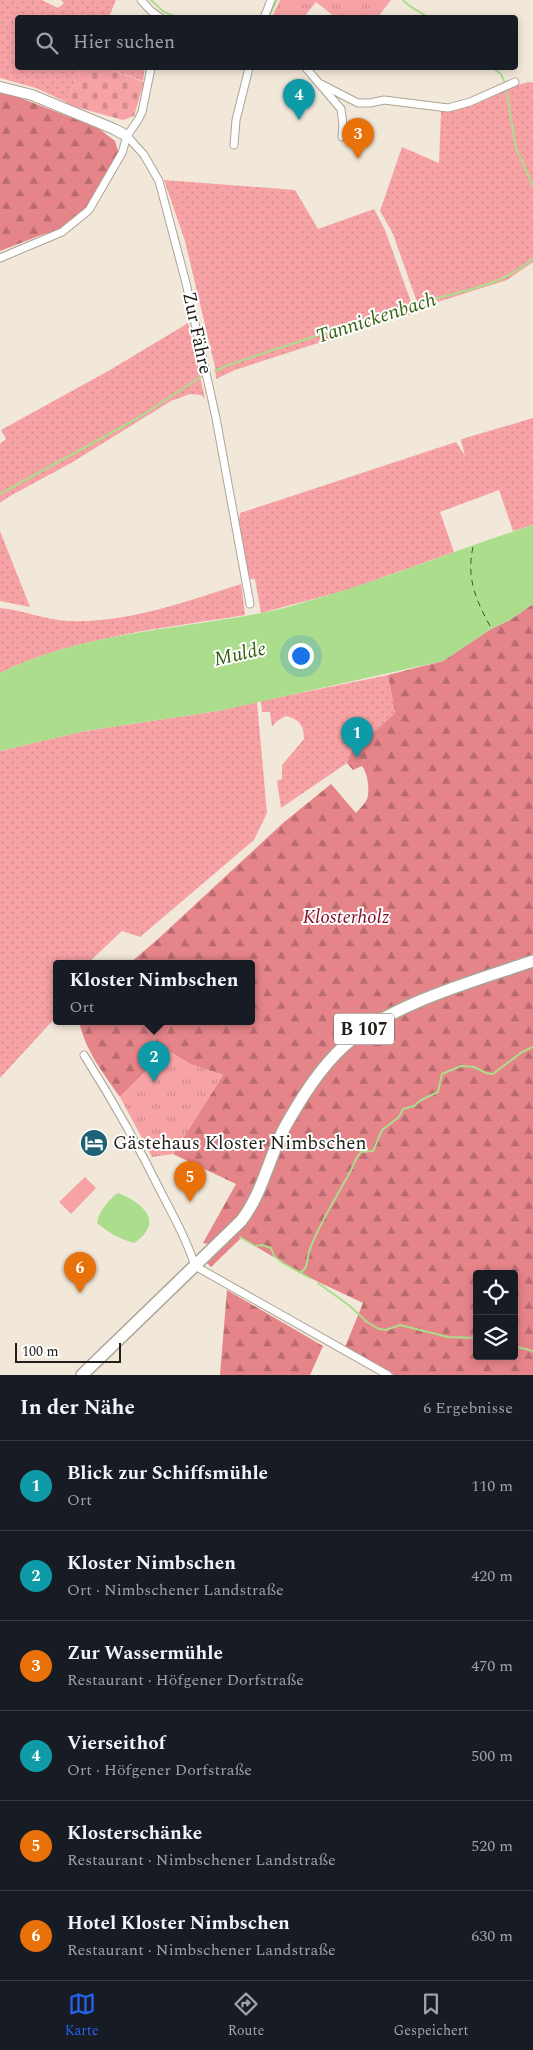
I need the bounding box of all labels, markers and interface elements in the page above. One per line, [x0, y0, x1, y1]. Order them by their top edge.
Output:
search box [15, 15, 518, 70]
text: Hier suchen [73, 28, 175, 57]
icon: search [33, 29, 61, 57]
pin: 4 [283, 79, 315, 120]
pin: 3 [342, 118, 374, 159]
water label: Tannickenbach [312, 284, 440, 352]
street label: Zur Fähre [174, 289, 220, 377]
water label: Mulde [211, 633, 269, 675]
your location [288, 643, 314, 669]
pin: 1 [341, 717, 373, 758]
park label: Klosterholz [303, 903, 390, 932]
popup [53, 960, 255, 1025]
text: Kloster Nimbschen [70, 966, 238, 995]
text: Ort [70, 995, 94, 1019]
road number: B 107 [334, 1014, 394, 1044]
pin: 2 [138, 1041, 170, 1082]
hotel icon: Gästehaus Kloster Nimbschen [79, 1128, 109, 1158]
place label: Gästehaus Kloster Nimbschen [113, 1129, 367, 1158]
pin: 5 [174, 1161, 206, 1202]
pin: 6 [64, 1252, 96, 1293]
map controls [473, 1270, 518, 1360]
button: locate [473, 1270, 518, 1315]
button: layers [473, 1315, 518, 1360]
scale bar [15, 1340, 121, 1363]
text: 100 m [22, 1341, 59, 1362]
text: In der Nähe [20, 1392, 135, 1424]
text: 6 Ergebnisse [423, 1396, 513, 1420]
text: Blick zur Schiffsmühle [67, 1459, 268, 1488]
text: 1 [32, 1474, 40, 1498]
text: 110 m [471, 1474, 513, 1498]
text: Ort [67, 1488, 92, 1512]
text: Kloster Nimbschen [67, 1549, 236, 1578]
text: 2 [32, 1564, 40, 1588]
text: 420 m [471, 1564, 513, 1588]
text: Ort · Nimbschener Landstraße [67, 1578, 284, 1602]
text: Zur Wassermühle [67, 1639, 223, 1668]
text: 3 [32, 1654, 40, 1678]
text: 470 m [471, 1654, 513, 1678]
text: Restaurant · Höfgener Dorfstraße [67, 1668, 304, 1692]
text: Vierseithof [67, 1729, 165, 1758]
text: 4 [32, 1744, 40, 1768]
text: 500 m [471, 1744, 513, 1768]
text: Ort · Höfgener Dorfstraße [67, 1758, 252, 1782]
text: Klosterschänke [67, 1819, 202, 1848]
text: 5 [32, 1834, 40, 1858]
text: 520 m [471, 1834, 513, 1858]
text: Restaurant · Nimbschener Landstraße [67, 1848, 336, 1872]
text: Hotel Kloster Nimbschen [67, 1909, 290, 1938]
text: 6 [32, 1924, 40, 1948]
text: 630 m [471, 1924, 513, 1948]
text: Restaurant · Nimbschener Landstraße [67, 1938, 336, 1962]
tab: Karte [65, 1990, 99, 2041]
tab: Route [228, 1990, 264, 2041]
tab: Gespeichert [393, 1990, 468, 2041]

